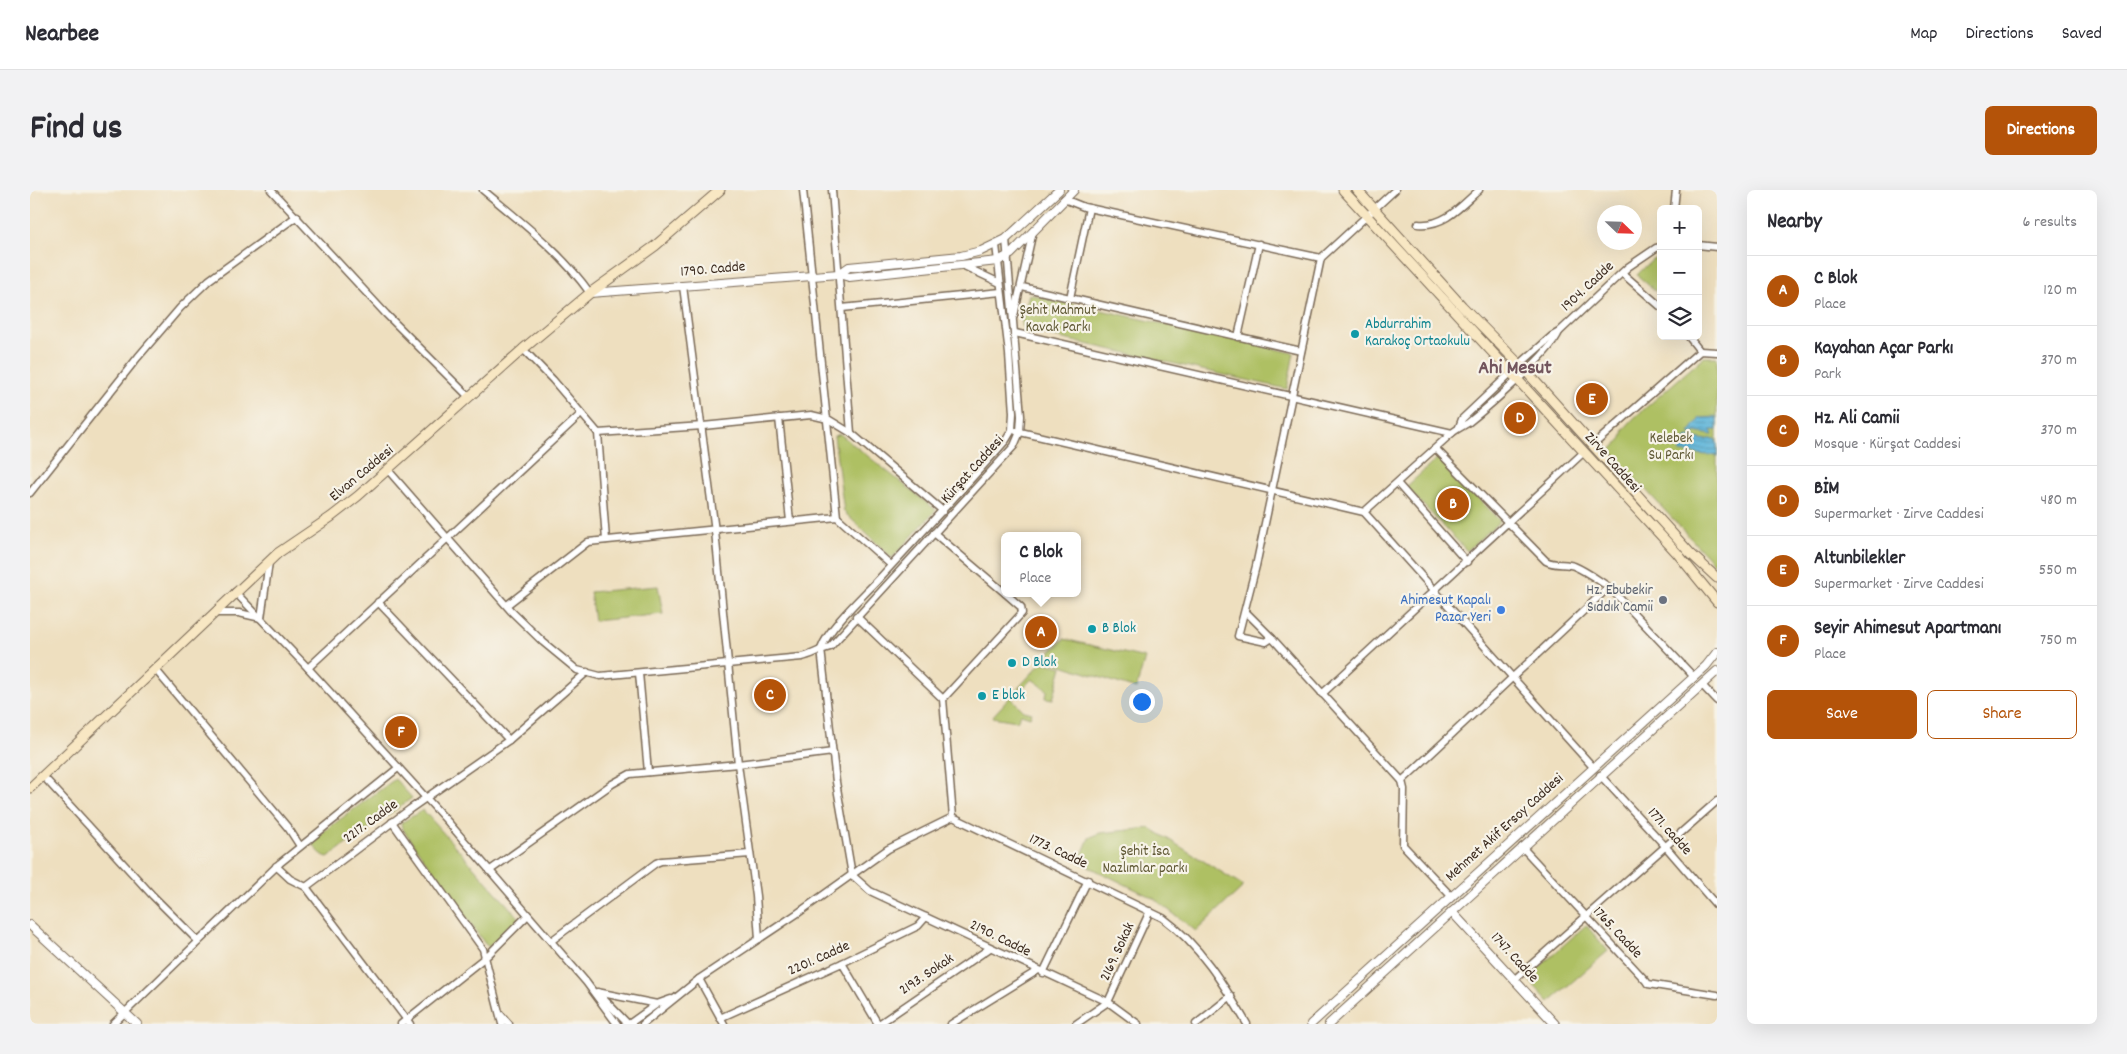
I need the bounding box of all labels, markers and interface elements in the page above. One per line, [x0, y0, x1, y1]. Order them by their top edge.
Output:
text: Nearbee [25, 18, 99, 52]
text: Map [1910, 22, 1937, 47]
text: Directions [1965, 22, 2034, 47]
text: Saved [2062, 22, 2102, 47]
text: Find us [30, 105, 122, 155]
button: Directions [1985, 106, 2097, 155]
north arrow [1597, 205, 1642, 250]
map controls [1657, 205, 1702, 340]
button: + [1657, 205, 1702, 250]
text: Nearby [1767, 208, 1822, 238]
text: 6 results [2022, 211, 2077, 234]
button: − [1657, 250, 1702, 295]
street label: 1790. Cadde [680, 256, 747, 284]
street label: 1904. Cadde [1557, 256, 1620, 317]
text: C Blok [1814, 266, 1858, 293]
text: A [1779, 279, 1787, 302]
text: 120 m [2043, 279, 2077, 302]
text: Place [1814, 293, 1846, 316]
button: layers [1657, 295, 1702, 340]
park label: Şehit Mahmut Kavak Parkı [1020, 300, 1097, 339]
place label: Abdurrahim Karakoç Ortaokulu [1365, 314, 1470, 353]
marker: Abdurrahim Karakoç Ortaokulu [1349, 328, 1361, 340]
text: Kayahan Açar Parkı [1814, 336, 1953, 363]
text: B [1779, 349, 1787, 372]
text: 370 m [2040, 349, 2077, 372]
district label: Ahi Mesut [1478, 355, 1552, 383]
text: Park [1814, 363, 1841, 386]
pin: E [1576, 380, 1608, 418]
pin: D [1504, 399, 1536, 437]
text: Hz. Ali Camii [1814, 406, 1899, 433]
text: C [1779, 419, 1787, 442]
text: 370 m [2040, 419, 2077, 442]
street label: Zirve Caddesi [1579, 428, 1646, 499]
park label: Kelebek Su Parkı [1649, 428, 1694, 467]
street label: Kürşat Caddesi [936, 431, 1010, 509]
text: Mosque · Kürşat Caddesi [1814, 433, 1961, 456]
street label: Elvan Caddesi [325, 440, 399, 508]
text: BİM [1814, 476, 1839, 503]
pin: B [1437, 485, 1469, 523]
text: D [1779, 489, 1787, 512]
text: 480 m [2041, 489, 2077, 512]
text: Supermarket · Zirve Caddesi [1814, 503, 1984, 526]
popup [1001, 532, 1081, 597]
text: C Blok [1019, 540, 1063, 567]
text: Altunbilekler [1814, 546, 1905, 573]
text: E [1779, 559, 1787, 582]
text: 550 m [2039, 559, 2077, 582]
text: Place [1019, 567, 1051, 590]
text: Supermarket · Zirve Caddesi [1814, 573, 1984, 596]
place label: Hz. Ebubekir Sıddık Camii [1586, 580, 1653, 619]
place label: Ahimesut Kapalı Pazar Yeri [1400, 590, 1491, 629]
marker: Hz. Ebubekir Sıddık Camii [1657, 594, 1669, 606]
marker: Ahimesut Kapalı Pazar Yeri [1495, 604, 1507, 616]
pin: A [1025, 613, 1057, 651]
text: Seyir Ahimesut Apartmanı [1814, 616, 2001, 643]
place label: B Blok [1102, 618, 1136, 640]
marker: B Blok [1086, 623, 1098, 635]
text: F [1779, 629, 1787, 652]
text: 750 m [2040, 629, 2077, 652]
text: Place [1814, 643, 1846, 666]
place label: D Blok [1022, 652, 1057, 674]
marker: D Blok [1006, 657, 1018, 669]
pin: C [754, 676, 786, 714]
place label: E blok [992, 685, 1025, 707]
your location [1129, 689, 1155, 715]
marker: E blok [976, 690, 988, 702]
button: Save [1767, 690, 1917, 739]
button: Share [1927, 690, 2077, 739]
pin: F [385, 713, 417, 751]
street label: Mehmet Akif Ersoy Caddesi [1441, 768, 1569, 887]
street label: 2217. Cadde [339, 794, 403, 849]
street label: 1771. cadde [1642, 803, 1697, 861]
street label: 1773. Cadde [1025, 829, 1091, 875]
park label: Şehit İsa Nazlımlar parkı [1103, 841, 1188, 880]
street label: 1765. Cadde [1587, 902, 1647, 964]
street label: 2190. Cadde [966, 915, 1035, 964]
street label: 2169. Sokak [1095, 919, 1141, 985]
street label: 1747. Cadde [1485, 928, 1543, 988]
street label: 2201. Cadde [785, 935, 854, 982]
street label: 2193. Sokak [895, 949, 959, 1001]

